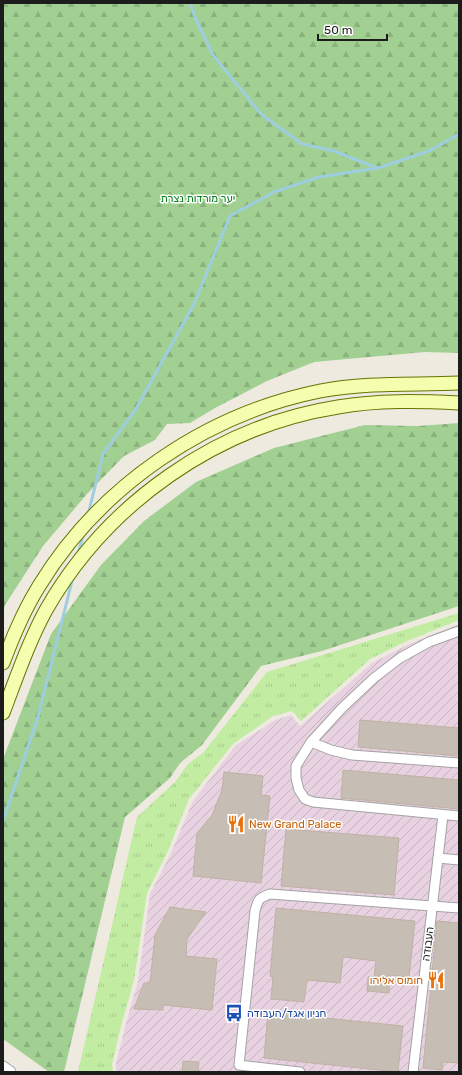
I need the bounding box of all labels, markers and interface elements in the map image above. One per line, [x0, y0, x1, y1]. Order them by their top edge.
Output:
scale bar [318, 16, 387, 42]
text: 50 m [324, 23, 352, 37]
park label: יער מורדות נצרת [161, 192, 235, 205]
restaurant icon: New Grand Palace [226, 814, 246, 834]
place label: New Grand Palace [249, 818, 341, 831]
street label: העבודה [419, 926, 437, 962]
restaurant icon: חומוס אליהו [426, 970, 446, 990]
place label: חומוס אליהו [370, 974, 423, 987]
bus stop icon: חניון אגד/העבודה [224, 1003, 244, 1023]
place label: חניון אגד/העבודה [247, 1007, 326, 1020]

